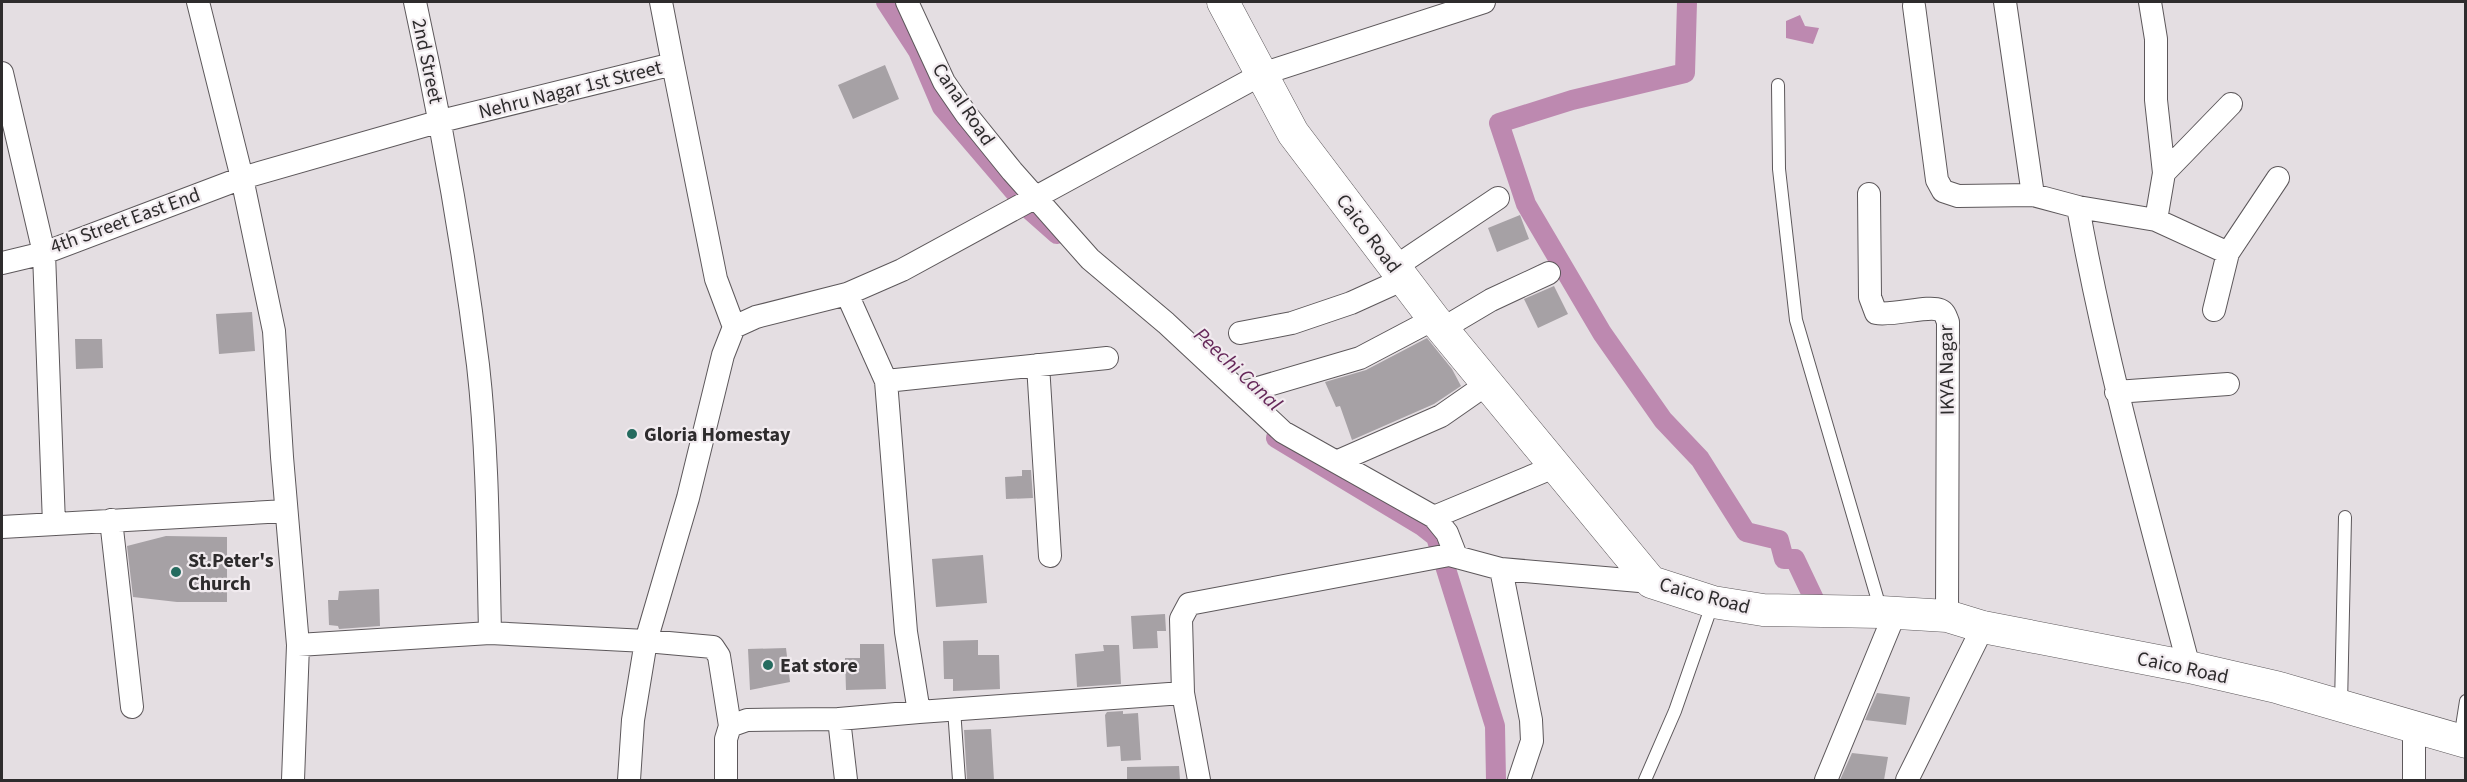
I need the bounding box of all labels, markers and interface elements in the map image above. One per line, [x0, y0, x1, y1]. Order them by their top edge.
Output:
street label: 2nd Street [404, 16, 450, 106]
street label: Nehru Nagar 1st Street [476, 54, 665, 126]
street label: Canal Road [925, 58, 1001, 152]
street label: 4th Street East End [46, 181, 204, 261]
street label: Caico Road [1329, 188, 1407, 279]
water label: Peechi Canal [1187, 320, 1289, 418]
street label: IKYA Nagar [1932, 324, 1962, 415]
place label: Gloria Homestay [644, 421, 791, 449]
marker: Gloria Homestay [625, 427, 639, 441]
place label: St.Peter's Church [188, 547, 274, 598]
marker: St.Peter's Church [169, 565, 183, 579]
street label: Caico Road [1656, 570, 1753, 622]
street label: Caico Road [2134, 645, 2231, 691]
place label: Eat store [780, 652, 858, 680]
marker: Eat store [761, 658, 775, 672]

